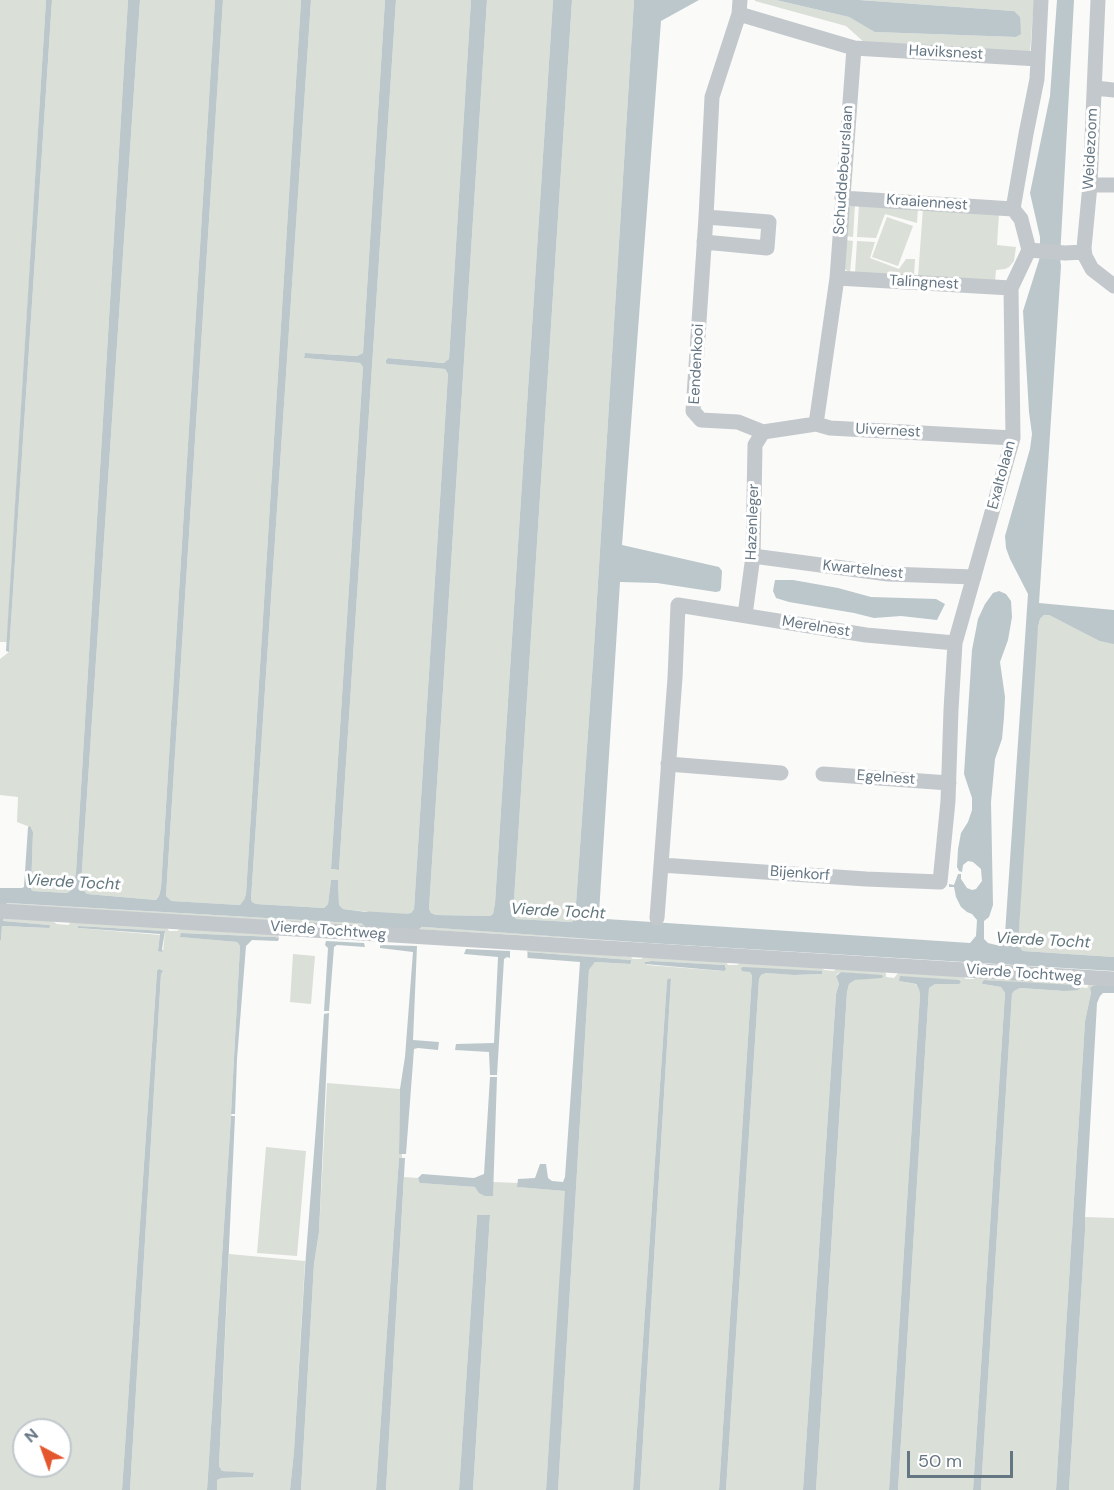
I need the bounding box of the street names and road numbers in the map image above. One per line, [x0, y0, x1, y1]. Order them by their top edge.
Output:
street label: Haviksnest [908, 42, 984, 64]
street label: Schuddebeurslaan [830, 105, 858, 235]
street label: Weidezoom [1080, 108, 1102, 190]
street label: Kraaiennest [886, 191, 968, 215]
street label: Talingnest [889, 272, 959, 294]
street label: Eendenkooi [686, 323, 708, 405]
street label: Uivernest [855, 420, 921, 442]
street label: Exaltolaan [984, 439, 1020, 511]
street label: Hazenleger [743, 484, 763, 560]
street label: Kwartelnest [822, 557, 904, 583]
street label: Merelnest [781, 613, 851, 641]
street label: Egelnest [856, 767, 916, 789]
street label: Bijenkorf [769, 863, 831, 885]
street label: Vierde Tochtweg [269, 918, 387, 944]
street label: Vierde Tochtweg [965, 961, 1083, 987]

